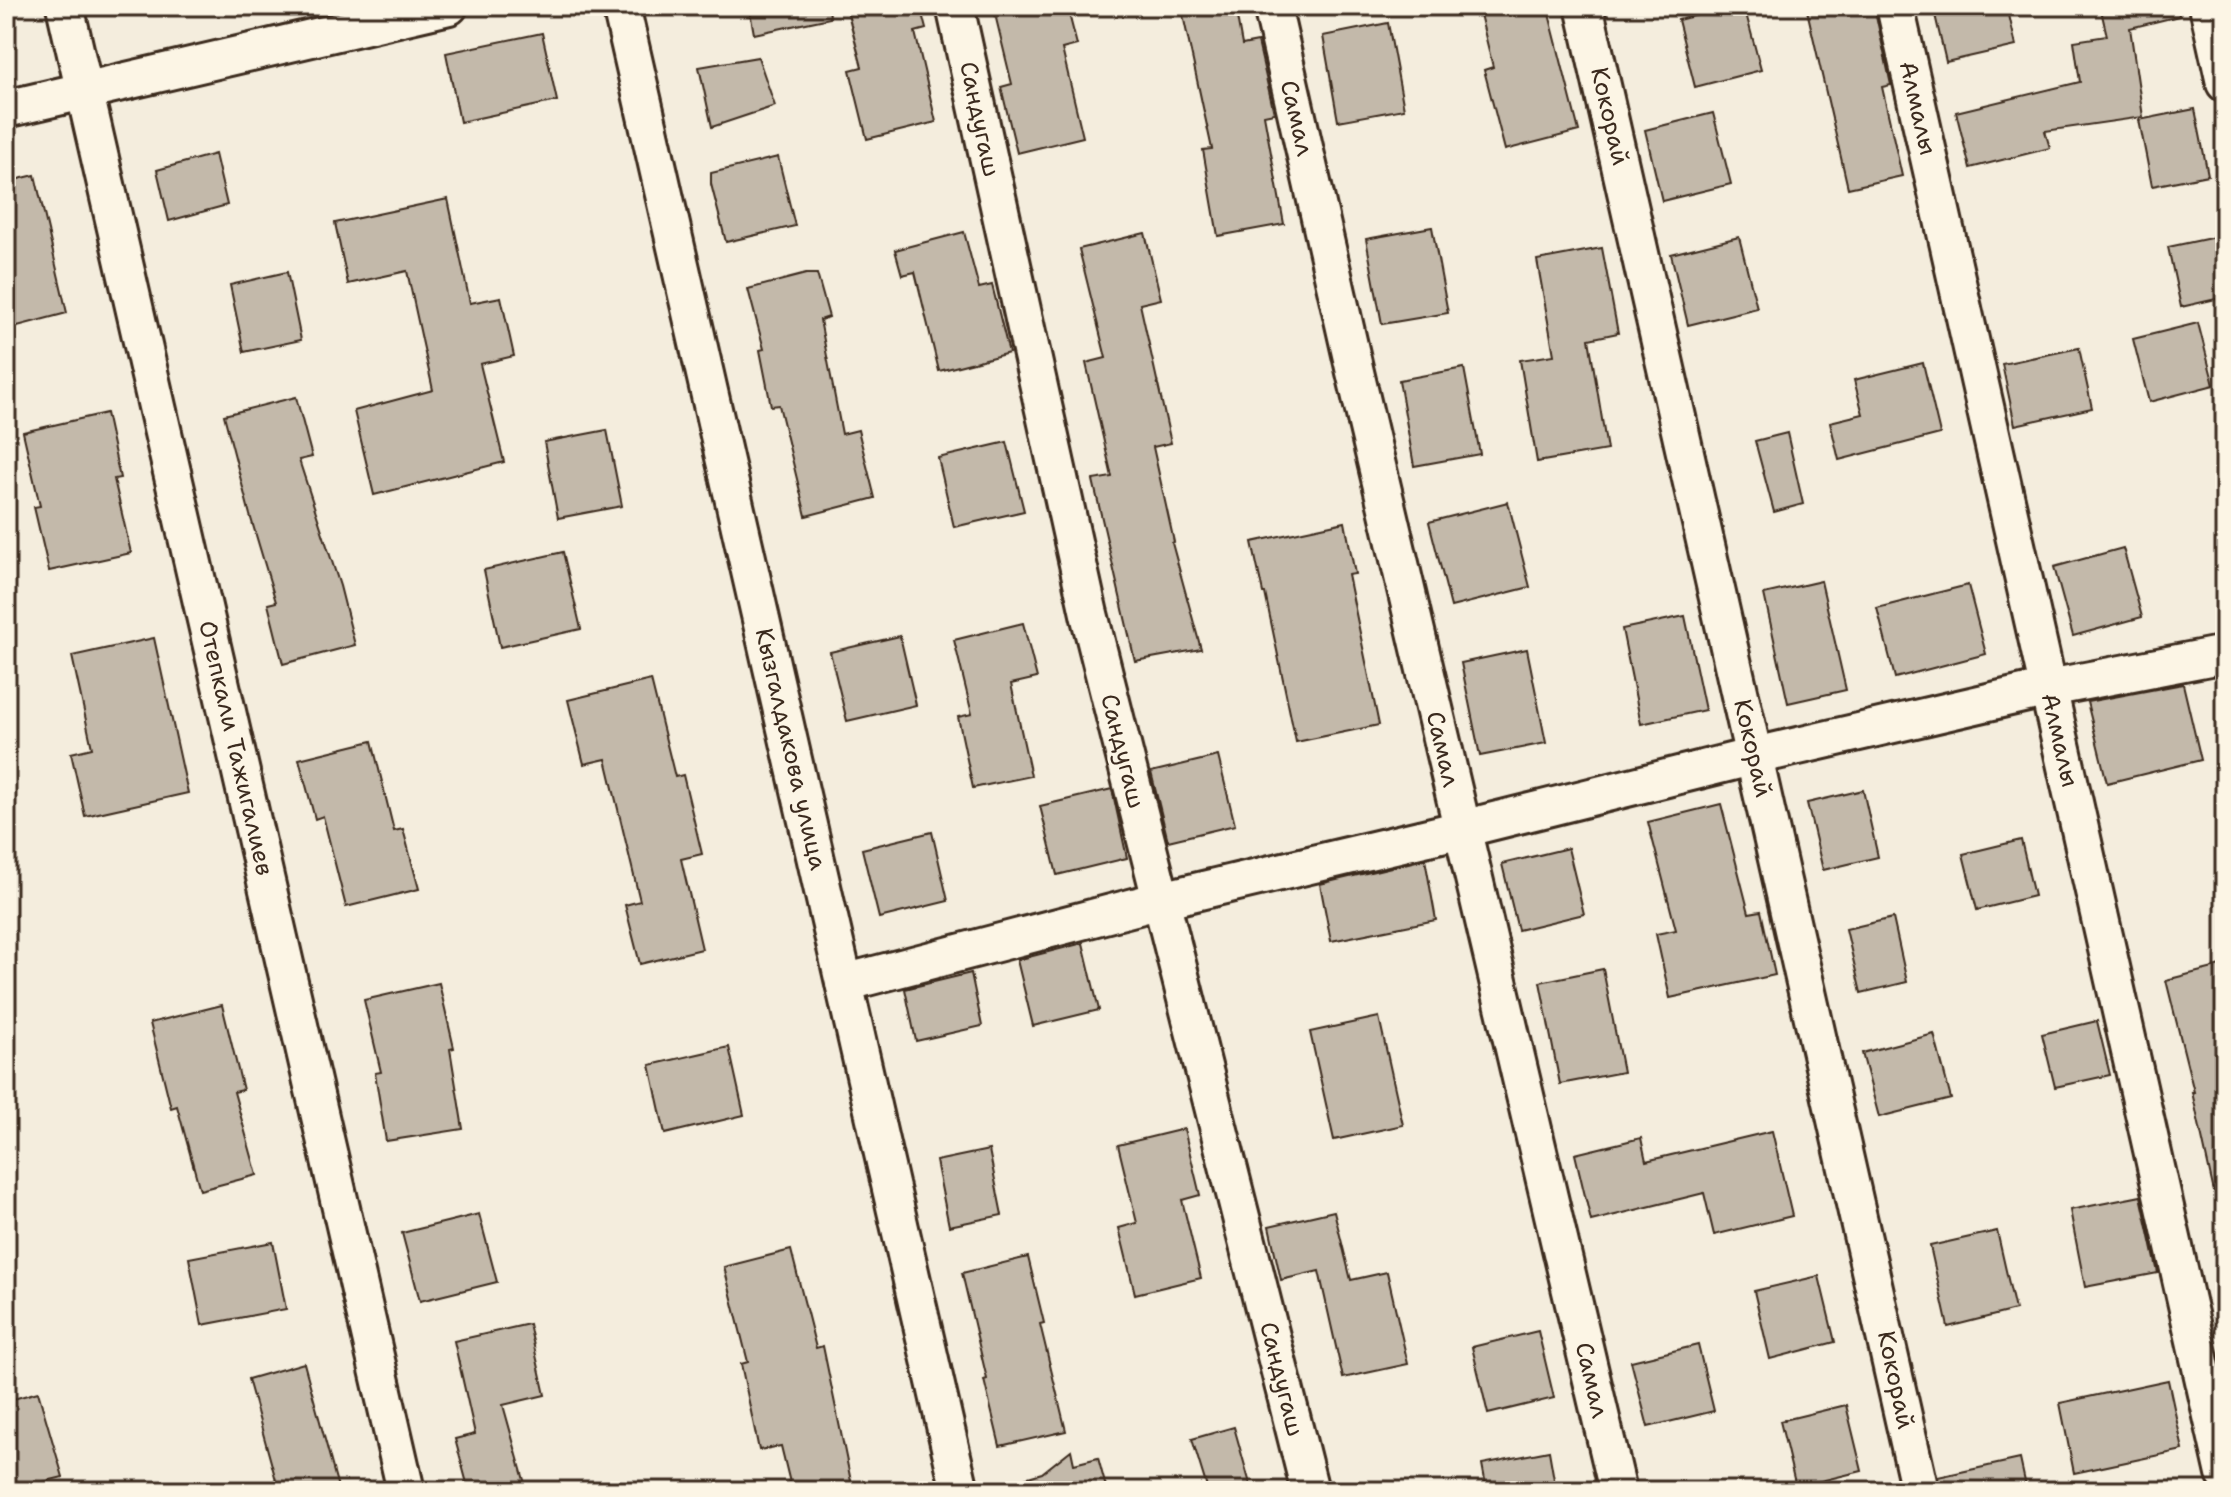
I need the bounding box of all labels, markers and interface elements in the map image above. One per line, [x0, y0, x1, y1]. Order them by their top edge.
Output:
street label: Сандугаш [952, 58, 1008, 180]
street label: Алмалы [1892, 58, 1944, 158]
street label: Кокорай [1583, 64, 1637, 168]
street label: Самал [1273, 77, 1321, 159]
street label: Отепкали Тажигалиев [191, 617, 281, 879]
street label: Кызгалдакова улица [748, 625, 834, 873]
street label: Сандугаш [1093, 690, 1153, 812]
street label: Алмалы [2034, 690, 2086, 790]
street label: Кокорай [1726, 696, 1780, 800]
street label: Самал [1419, 708, 1467, 790]
street label: Сандугаш [1252, 1318, 1312, 1440]
street label: Кокорай [1870, 1328, 1922, 1432]
street label: Самал [1568, 1339, 1616, 1421]

